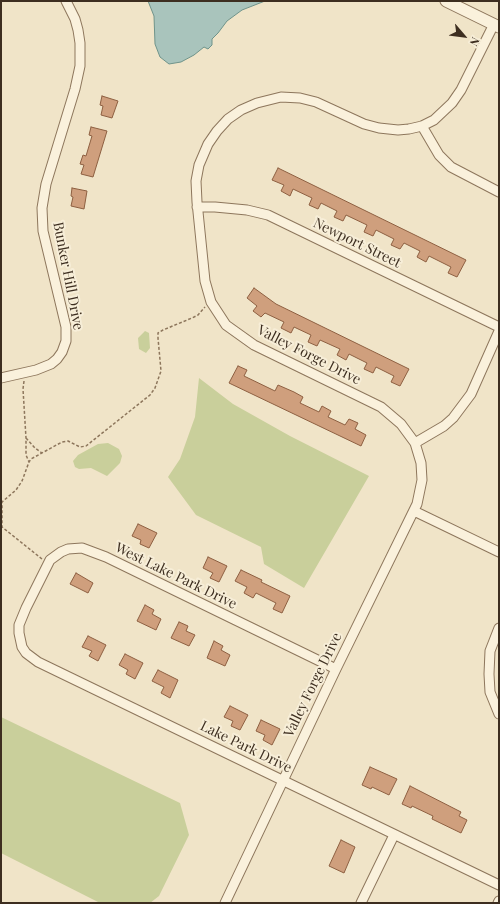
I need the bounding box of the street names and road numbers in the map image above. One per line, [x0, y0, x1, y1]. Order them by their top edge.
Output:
street label: Newport Street [310, 215, 404, 271]
street label: Bunker Hill Drive [49, 221, 87, 331]
street label: Valley Forge Drive [254, 322, 364, 388]
street label: West Lake Park Drive [113, 539, 239, 613]
street label: Valley Forge Drive [280, 630, 346, 740]
street label: Lake Park Drive [198, 718, 294, 776]

